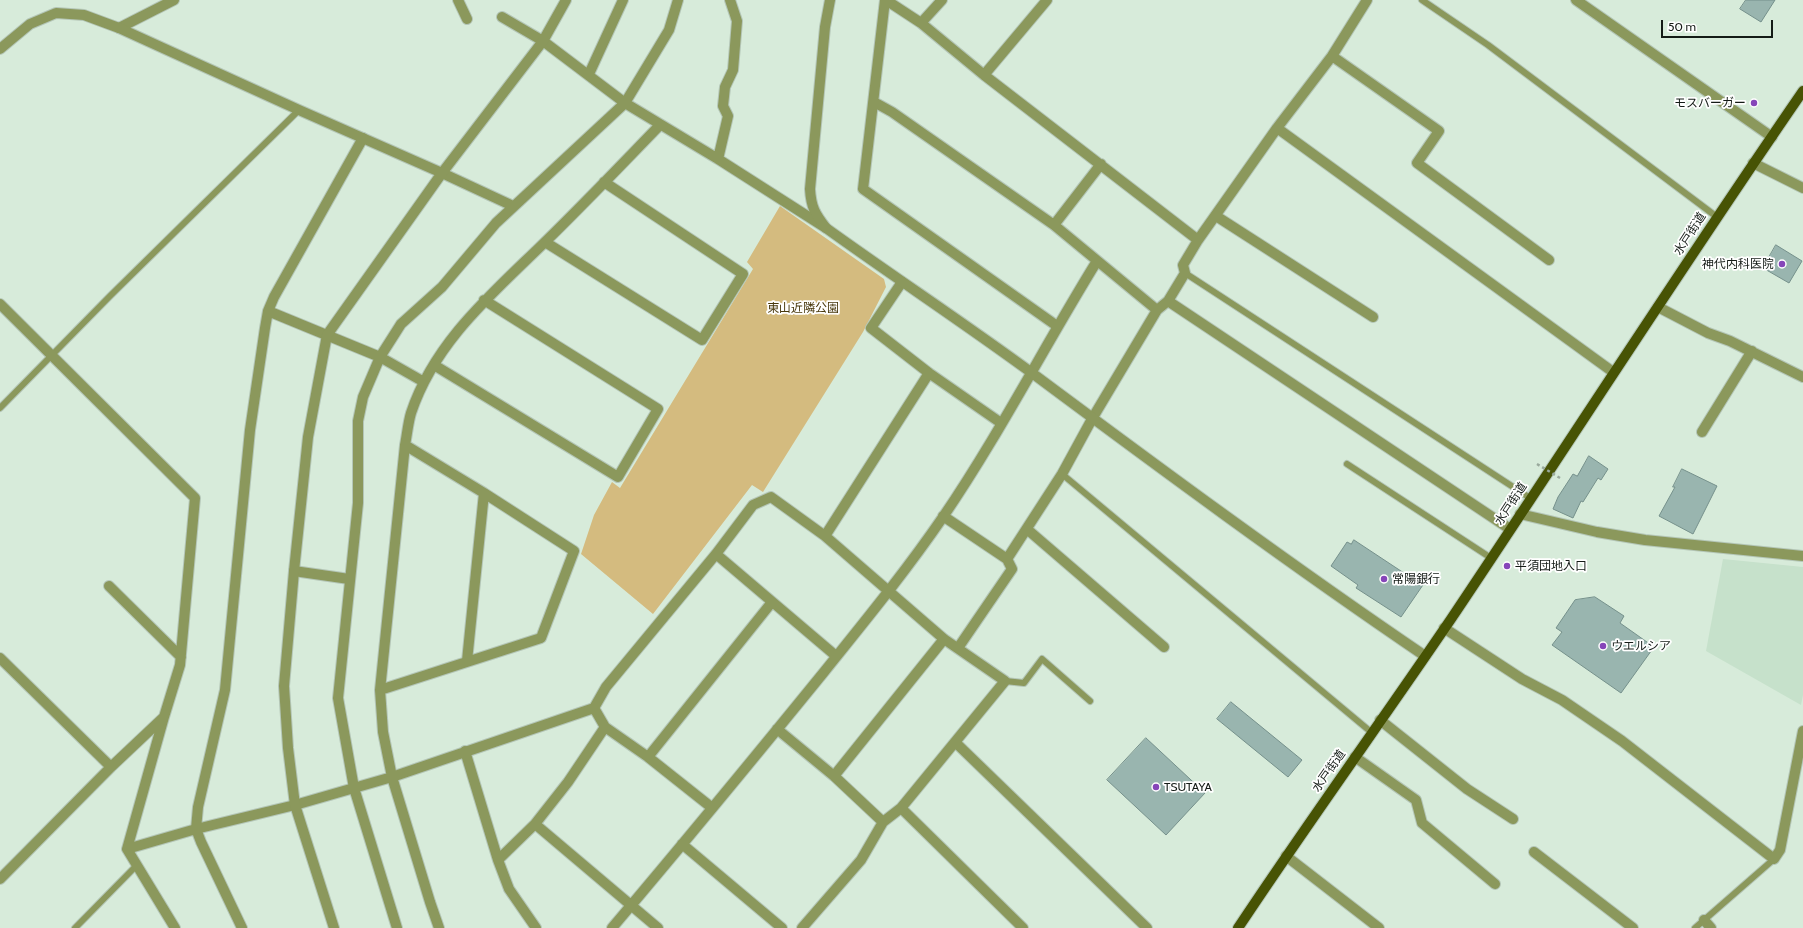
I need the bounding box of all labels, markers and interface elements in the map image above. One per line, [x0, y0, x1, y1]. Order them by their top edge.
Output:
scale bar [1663, 12, 1775, 38]
text: 50 m [1668, 19, 1696, 34]
place label: モスバーガー [1674, 96, 1746, 110]
marker: モスバーガー [1749, 98, 1759, 108]
street label: 水戸街道 [1671, 210, 1709, 258]
place label: 神代内科医院 [1702, 257, 1774, 271]
marker: 神代内科医院 [1777, 259, 1787, 269]
park label: 東山近隣公園 [767, 301, 839, 315]
street label: 水戸街道 [1492, 480, 1530, 528]
place label: 平須団地入口 [1515, 559, 1587, 573]
marker: 平須団地入口 [1502, 561, 1512, 571]
place label: 常陽銀行 [1392, 572, 1440, 586]
marker: 常陽銀行 [1379, 574, 1389, 584]
place label: ウエルシア [1611, 639, 1671, 653]
marker: ウエルシア [1598, 641, 1608, 651]
street label: 水戸街道 [1309, 747, 1349, 795]
place label: TSUTAYA [1164, 780, 1212, 794]
marker: TSUTAYA [1151, 782, 1161, 792]

